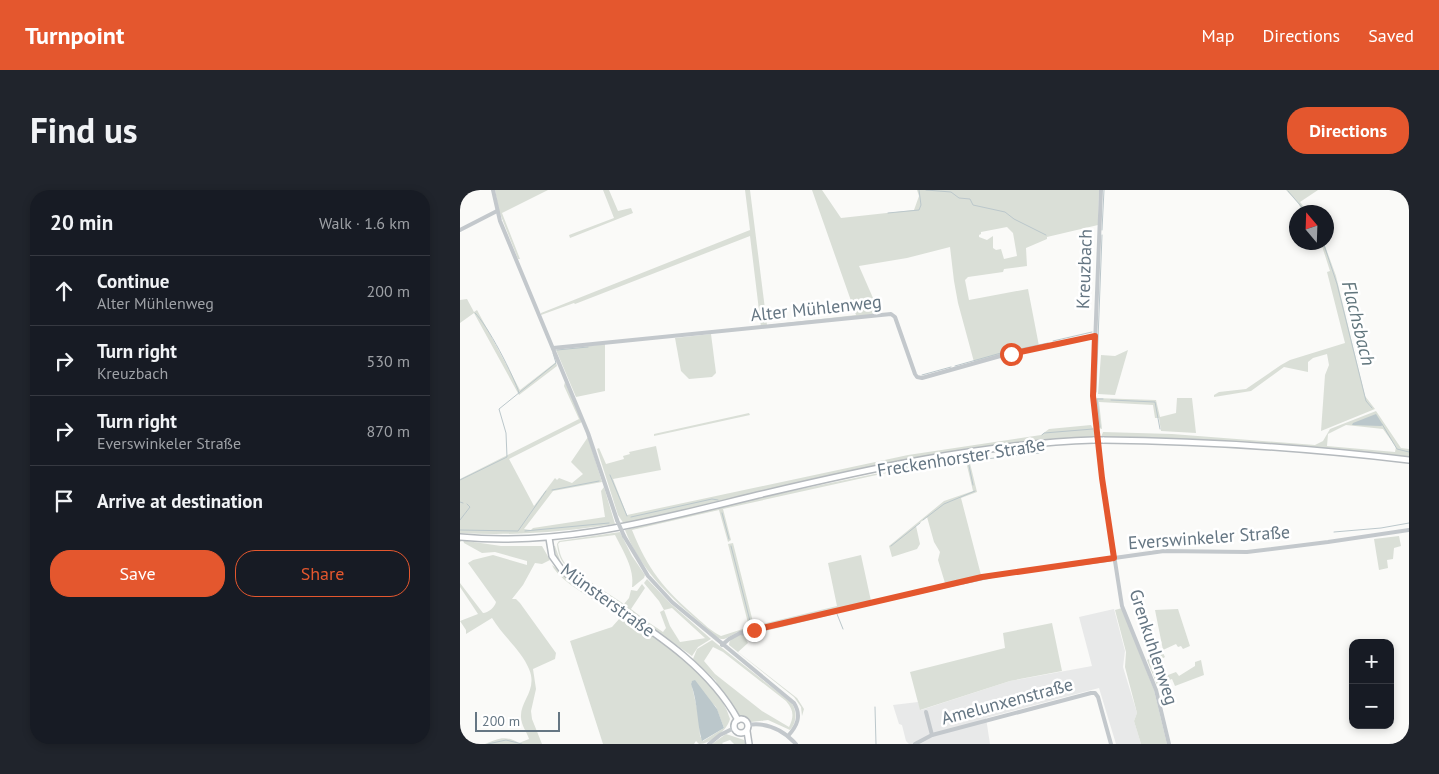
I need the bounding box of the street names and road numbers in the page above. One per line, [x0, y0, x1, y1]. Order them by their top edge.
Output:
street label: Kreuzbach [1071, 229, 1097, 309]
street label: Alter Mühlenweg [749, 290, 883, 326]
street label: Freckenhorster Straße [875, 432, 1047, 482]
street label: Everswinkeler Straße [1127, 520, 1291, 554]
street label: Münsterstraße [556, 558, 660, 642]
street label: Grenkuhlenweg [1124, 586, 1184, 708]
street label: Amelunxenstraße [939, 672, 1075, 730]

